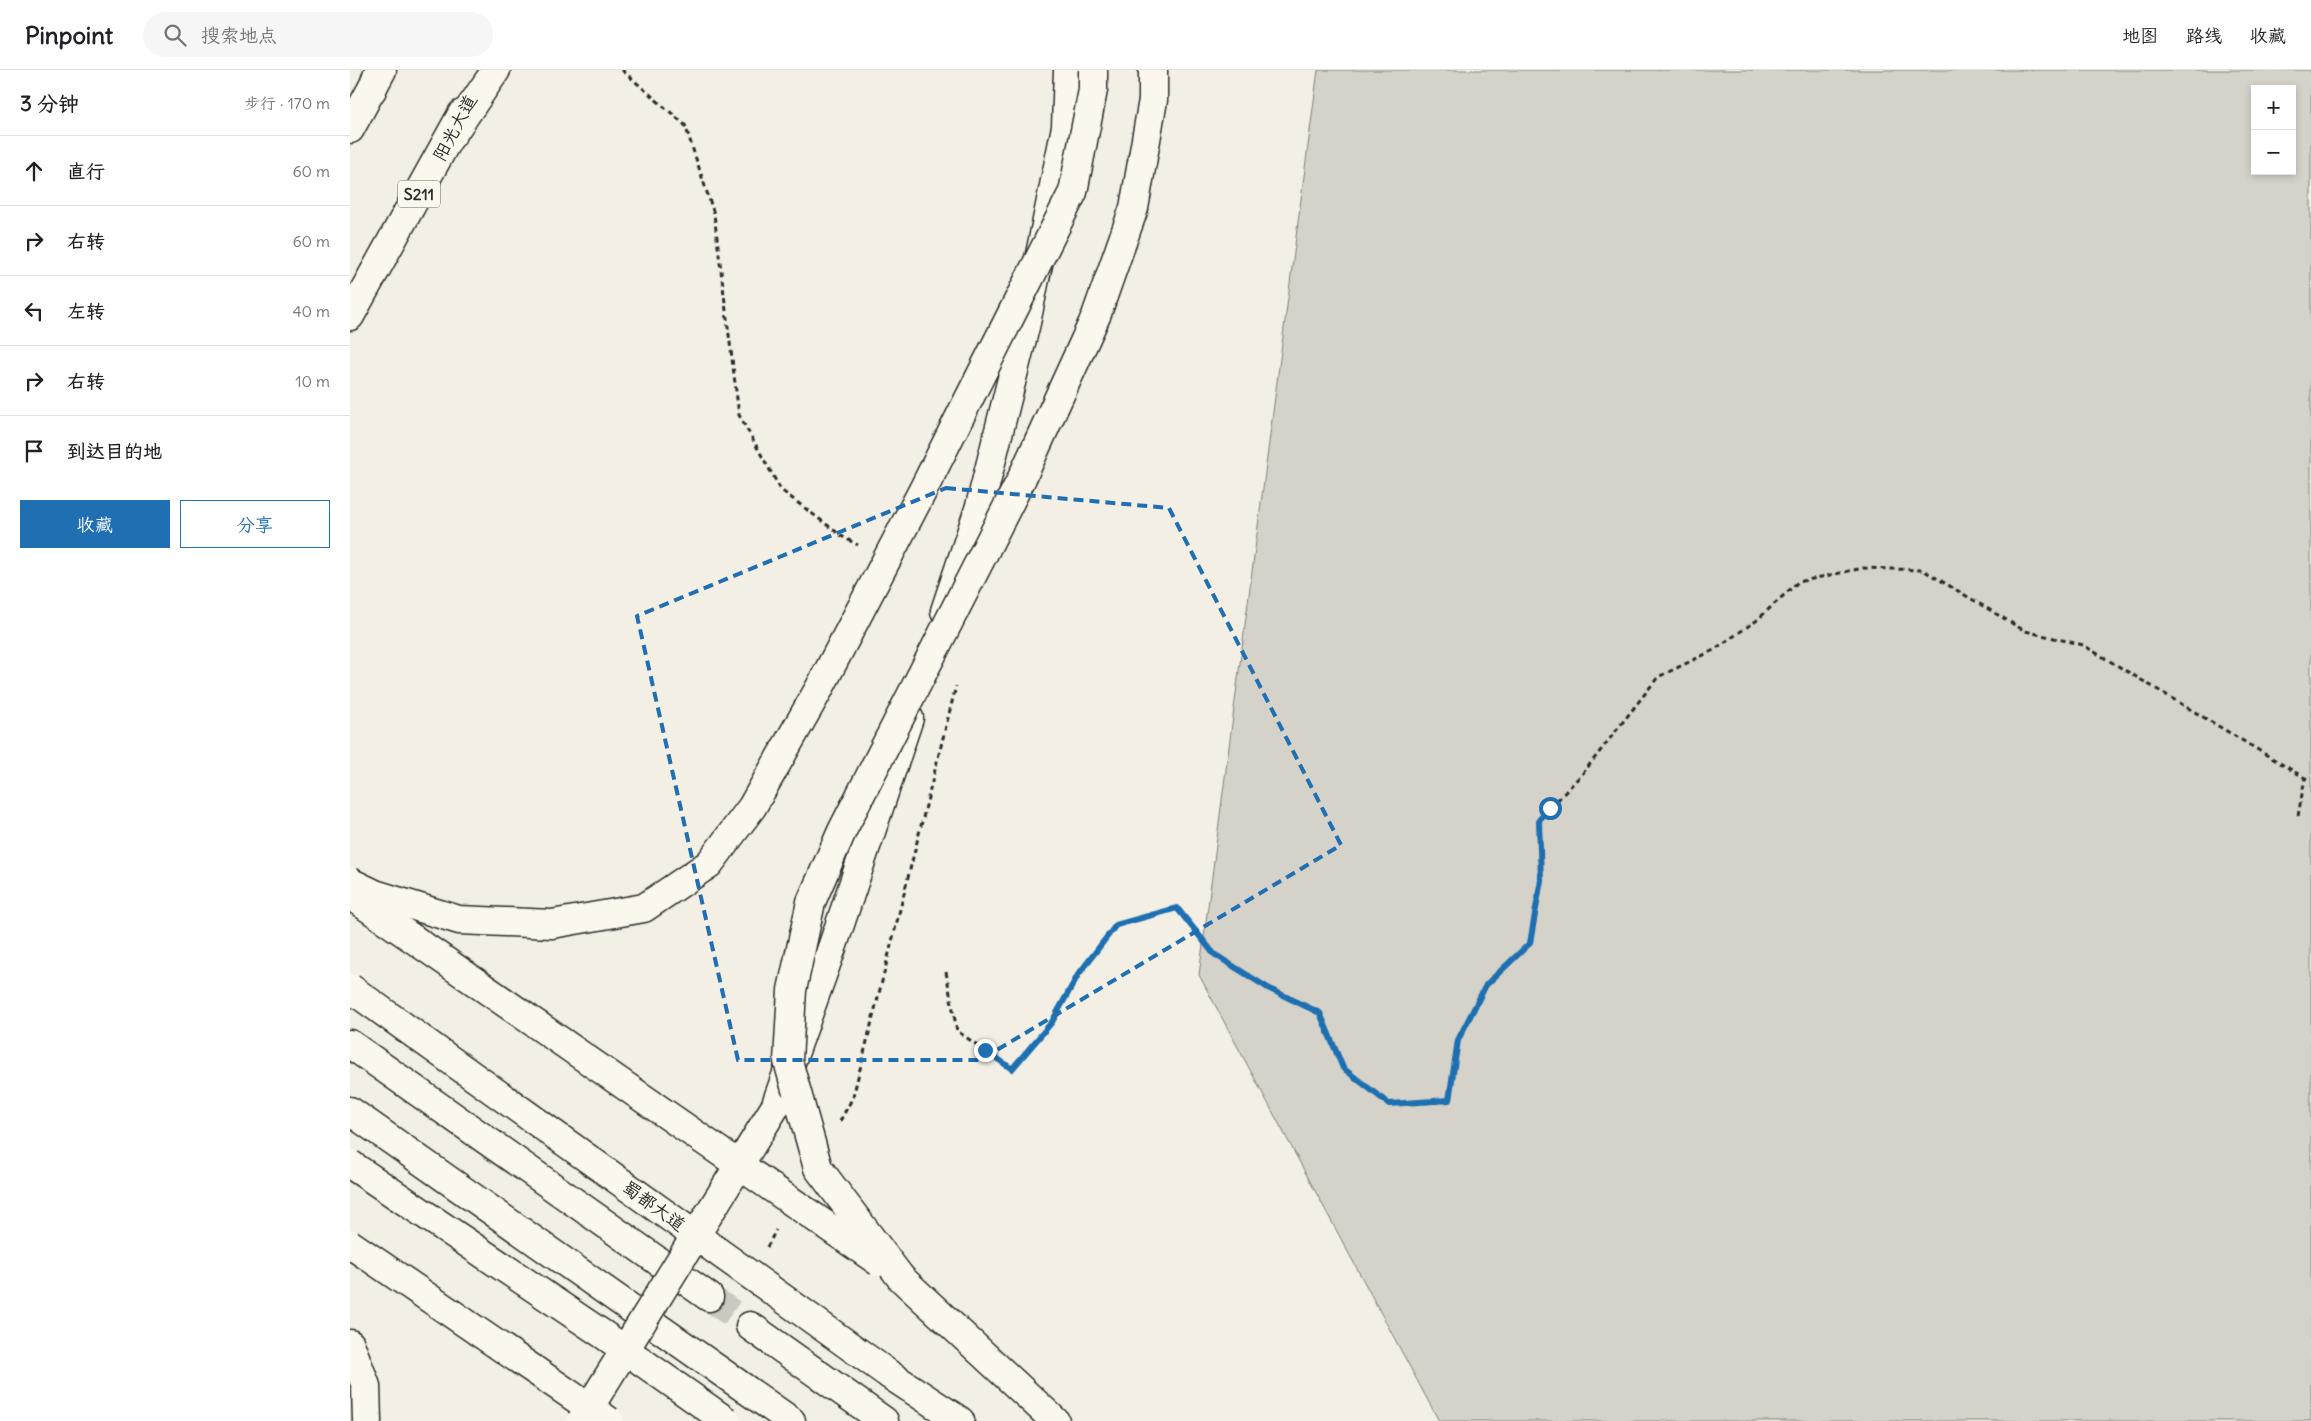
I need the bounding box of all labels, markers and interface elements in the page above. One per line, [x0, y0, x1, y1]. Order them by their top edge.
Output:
search box [143, 12, 493, 57]
text: Pinpoint [25, 20, 113, 50]
icon: search [161, 21, 189, 49]
text: 搜索地点 [201, 23, 277, 47]
text: 地图 [2122, 24, 2158, 47]
text: 路线 [2186, 24, 2222, 47]
text: 收藏 [2250, 24, 2286, 47]
map controls [2251, 85, 2296, 175]
button: + [2251, 85, 2296, 130]
text: 3 分钟 [20, 90, 79, 117]
street label: 阳光大道 [428, 91, 482, 165]
text: 步行 · 170 m [244, 93, 330, 113]
button: − [2251, 130, 2296, 175]
icon: ahead [20, 157, 48, 185]
text: 直行 [67, 159, 105, 183]
text: 60 m [292, 161, 330, 181]
road number: S211 [398, 180, 440, 208]
icon: right [20, 227, 48, 255]
text: 右转 [67, 229, 105, 253]
text: 60 m [292, 231, 330, 251]
icon: left [20, 297, 48, 325]
text: 左转 [67, 299, 105, 323]
text: 40 m [292, 301, 330, 321]
icon: right [20, 367, 48, 395]
text: 右转 [67, 369, 105, 393]
text: 10 m [295, 371, 330, 391]
icon: arrive [20, 437, 48, 465]
text: 到达目的地 [67, 439, 162, 463]
button: 收藏 [20, 500, 170, 548]
button: 分享 [180, 500, 330, 548]
route start [1539, 797, 1562, 820]
route end [974, 1039, 997, 1062]
street label: 蜀都大道 [618, 1175, 690, 1236]

